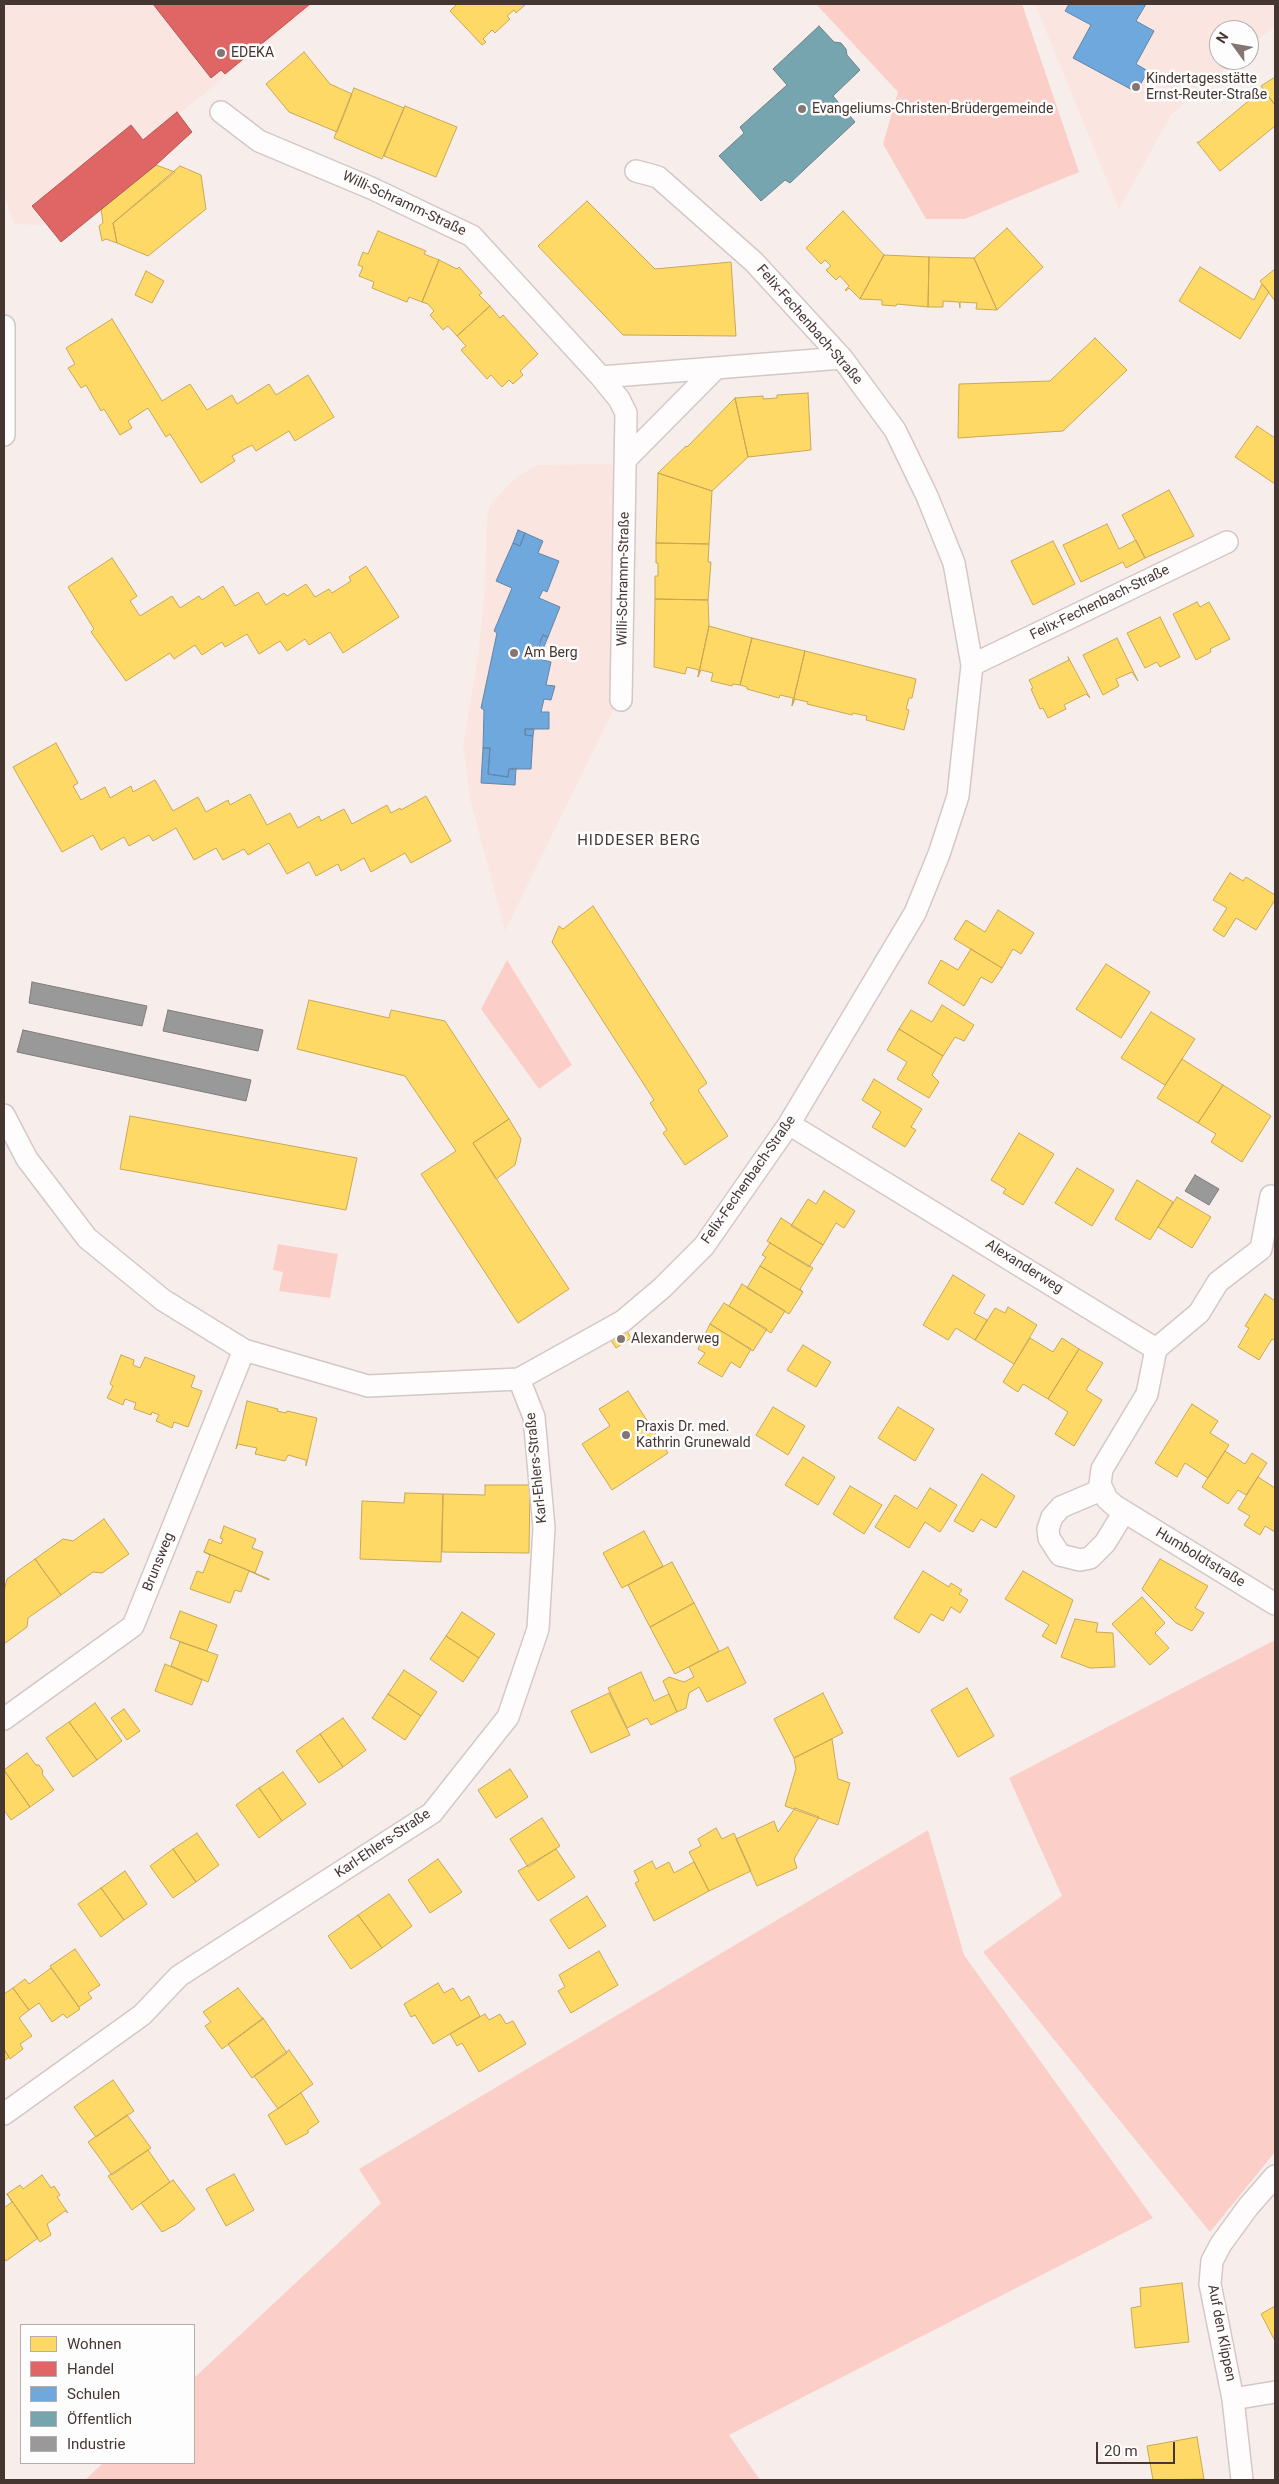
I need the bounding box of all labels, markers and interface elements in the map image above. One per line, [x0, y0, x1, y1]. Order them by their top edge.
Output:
north arrow [1209, 20, 1259, 70]
text: N [1213, 29, 1232, 46]
place label: EDEKA [231, 45, 274, 61]
marker: EDEKA [215, 47, 227, 59]
place label: Kindertagesstätte Ernst-Reuter-Straße [1146, 71, 1267, 104]
marker: Kindertagesstätte Ernst-Reuter-Straße [1130, 81, 1142, 93]
place label: Evangeliums-Christen-Brüdergemeinde [812, 101, 1053, 117]
marker: Evangeliums-Christen-Brüdergemeinde [796, 103, 808, 115]
street label: Willi-Schramm-Straße [340, 168, 468, 240]
street label: Felix-Fechenbach-Straße [752, 262, 866, 388]
street label: Willi-Schramm-Straße [614, 512, 634, 646]
street label: Felix-Fechenbach-Straße [1028, 562, 1172, 644]
place label: Am Berg [524, 645, 578, 661]
marker: Am Berg [508, 647, 520, 659]
district label: HIDDESER BERG [576, 832, 702, 850]
street label: Felix-Fechenbach-Straße [698, 1113, 800, 1247]
street label: Alexanderweg [982, 1236, 1066, 1298]
place label: Alexanderweg [631, 1331, 719, 1347]
marker: Alexanderweg [615, 1333, 627, 1345]
street label: Karl-Ehlers-Straße [523, 1412, 551, 1524]
place label: Praxis Dr. med. Kathrin Grunewald [636, 1419, 751, 1451]
marker: Praxis Dr. med. Kathrin Grunewald [620, 1429, 632, 1441]
street label: Humboldtstraße [1152, 1525, 1248, 1591]
street label: Brunsweg [140, 1530, 178, 1594]
street label: Karl-Ehlers-Straße [332, 1806, 434, 1882]
street label: Auf den Klippen [1203, 2283, 1239, 2383]
legend [20, 2324, 195, 2464]
text: Wohnen [67, 2335, 121, 2353]
text: Handel [67, 2360, 114, 2378]
text: Schulen [67, 2385, 120, 2403]
text: Öffentlich [67, 2410, 132, 2428]
scale bar [1099, 2432, 1178, 2464]
text: Industrie [67, 2435, 125, 2453]
text: 20 m [1104, 2442, 1138, 2460]

